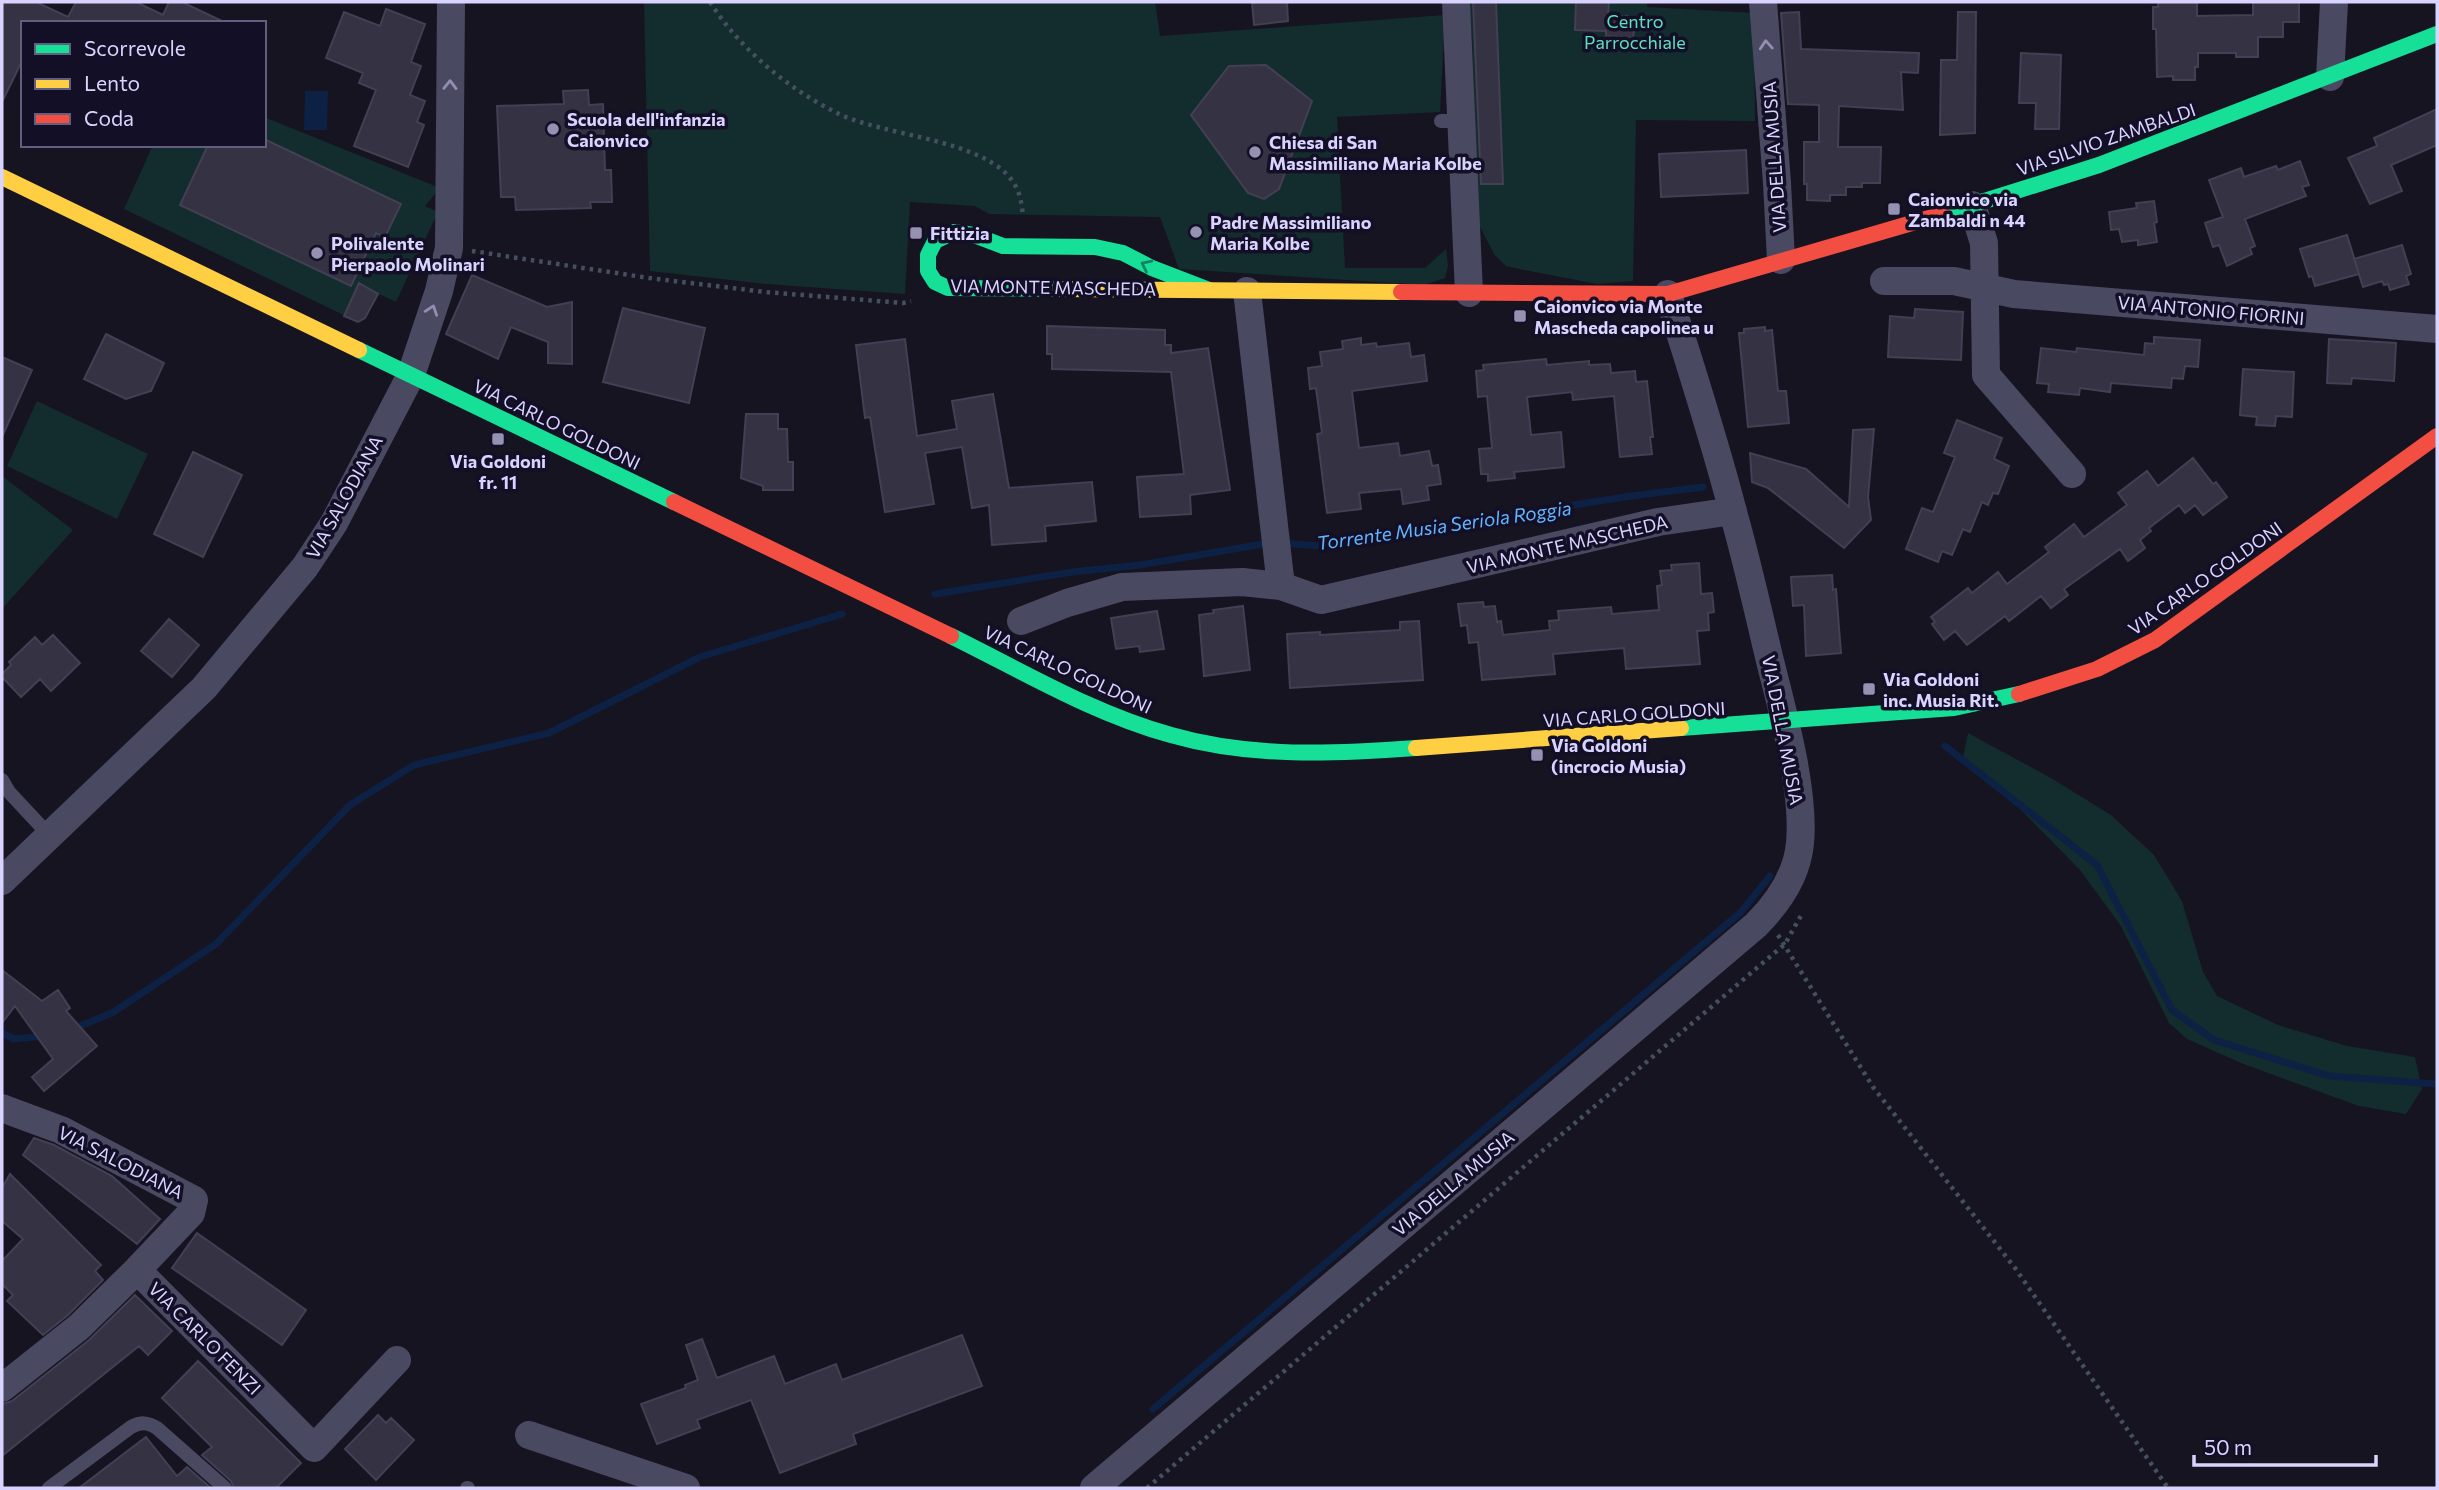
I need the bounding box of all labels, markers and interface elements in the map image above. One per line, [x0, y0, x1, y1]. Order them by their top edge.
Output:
park label: Centro Parrocchiale [1584, 10, 1686, 53]
legend [21, 21, 266, 147]
text: Scorrevole [84, 35, 186, 60]
one-way arrow [1759, 40, 1774, 51]
text: Lento [84, 70, 140, 95]
one-way arrow [443, 79, 458, 90]
street label: VIA DELLA MUSIA [1758, 80, 1790, 234]
street label: VIA SILVIO ZAMBALDI [2014, 98, 2198, 180]
text: Coda [84, 105, 134, 130]
place label: Scuola dell'infanzia Caionvico [567, 108, 726, 151]
marker: Scuola dell'infanzia Caionvico [545, 121, 561, 137]
place label: Chiesa di San Massimiliano Maria Kolbe [1269, 131, 1482, 174]
marker: Chiesa di San Massimiliano Maria Kolbe [1247, 144, 1263, 160]
place label: Caionvico via Zambaldi n 44 [1908, 188, 2026, 231]
marker: Caionvico via Zambaldi n 44 [1886, 201, 1902, 217]
place label: Padre Massimiliano Maria Kolbe [1210, 211, 1372, 254]
place label: Fittizia [930, 222, 989, 244]
marker: Padre Massimiliano Maria Kolbe [1188, 224, 1204, 240]
marker: Fittizia [908, 225, 924, 241]
place label: Polivalente Pierpaolo Molinari [331, 232, 485, 275]
marker: Polivalente Pierpaolo Molinari [309, 245, 325, 261]
one-way arrow [1141, 259, 1153, 273]
street label: VIA MONTE MASCHEDA [950, 274, 1156, 300]
street label: VIA ANTONIO FIORINI [2117, 291, 2305, 329]
place label: Caionvico via Monte Mascheda capolinea u [1534, 295, 1714, 338]
one-way arrow [424, 304, 438, 317]
marker: Caionvico via Monte Mascheda capolinea u [1512, 308, 1528, 324]
street label: VIA CARLO GOLDONI [470, 374, 644, 474]
street label: VIA SALODIANA [301, 431, 387, 563]
marker: Via Goldoni fr. 11 [490, 431, 506, 447]
place label: Via Goldoni fr. 11 [450, 450, 546, 493]
water label: Torrente Musia Seriola Roggia [1315, 496, 1573, 554]
street label: VIA MONTE MASCHEDA [1464, 510, 1670, 578]
street label: VIA CARLO GOLDONI [2124, 517, 2286, 639]
street label: VIA CARLO GOLDONI [980, 620, 1156, 718]
street label: VIA DELLA MUSIA [1758, 653, 1808, 807]
place label: Via Goldoni inc. Musia Rit. [1883, 668, 1999, 711]
marker: Via Goldoni inc. Musia Rit. [1861, 681, 1877, 697]
street label: VIA CARLO GOLDONI [1542, 697, 1726, 731]
place label: Via Goldoni (incrocio Musia) [1551, 734, 1686, 777]
marker: Via Goldoni (incrocio Musia) [1529, 747, 1545, 763]
street label: VIA SALODIANA [55, 1121, 187, 1203]
street label: VIA DELLA MUSIA [1388, 1126, 1518, 1240]
street label: VIA CARLO FENZI [144, 1277, 266, 1399]
scale bar [2194, 1424, 2376, 1468]
text: 50 m [2204, 1434, 2252, 1459]

